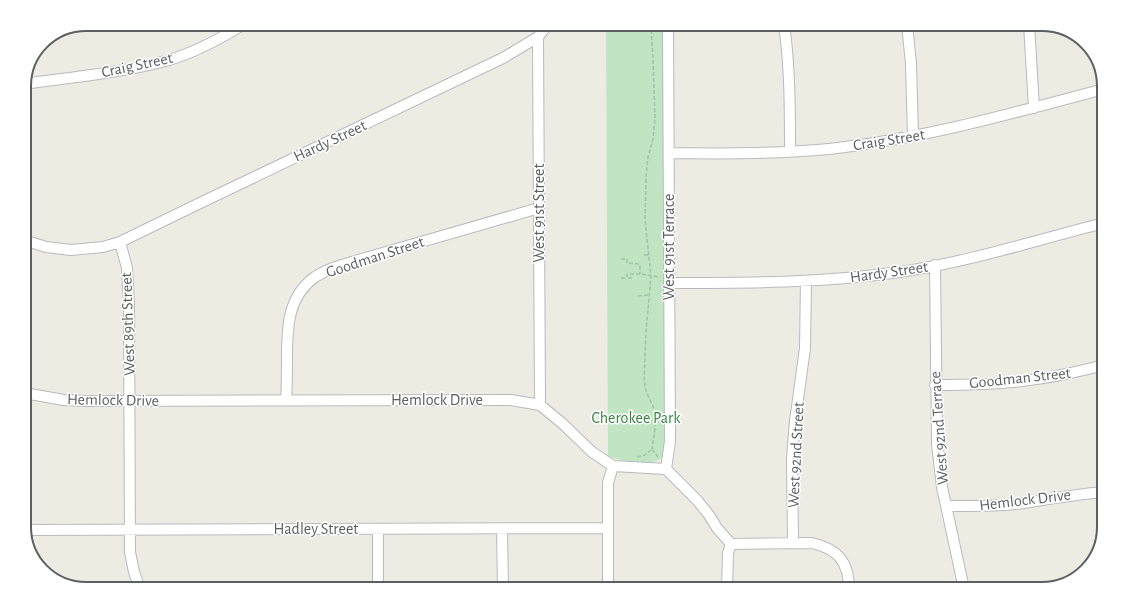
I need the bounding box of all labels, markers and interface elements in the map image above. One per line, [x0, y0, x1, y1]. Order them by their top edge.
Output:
street label: Craig Street [100, 50, 174, 80]
street label: Hardy Street [291, 117, 369, 166]
street label: Craig Street [852, 126, 926, 154]
street label: West 91st Street [531, 164, 547, 262]
street label: West 91st Terrace [661, 194, 677, 300]
street label: Goodman Street [324, 234, 426, 280]
street label: Hardy Street [849, 259, 929, 286]
street label: West 89th Street [118, 272, 138, 376]
street label: Goodman Street [969, 365, 1071, 391]
street label: West 92nd Terrace [927, 371, 951, 485]
street label: Hemlock Drive [67, 391, 159, 409]
street label: Hemlock Drive [391, 392, 483, 408]
street label: West 92nd Street [785, 402, 807, 508]
park label: Cherokee Park [591, 410, 681, 426]
street label: Hemlock Drive [978, 486, 1072, 514]
street label: Hadley Street [274, 521, 358, 538]

